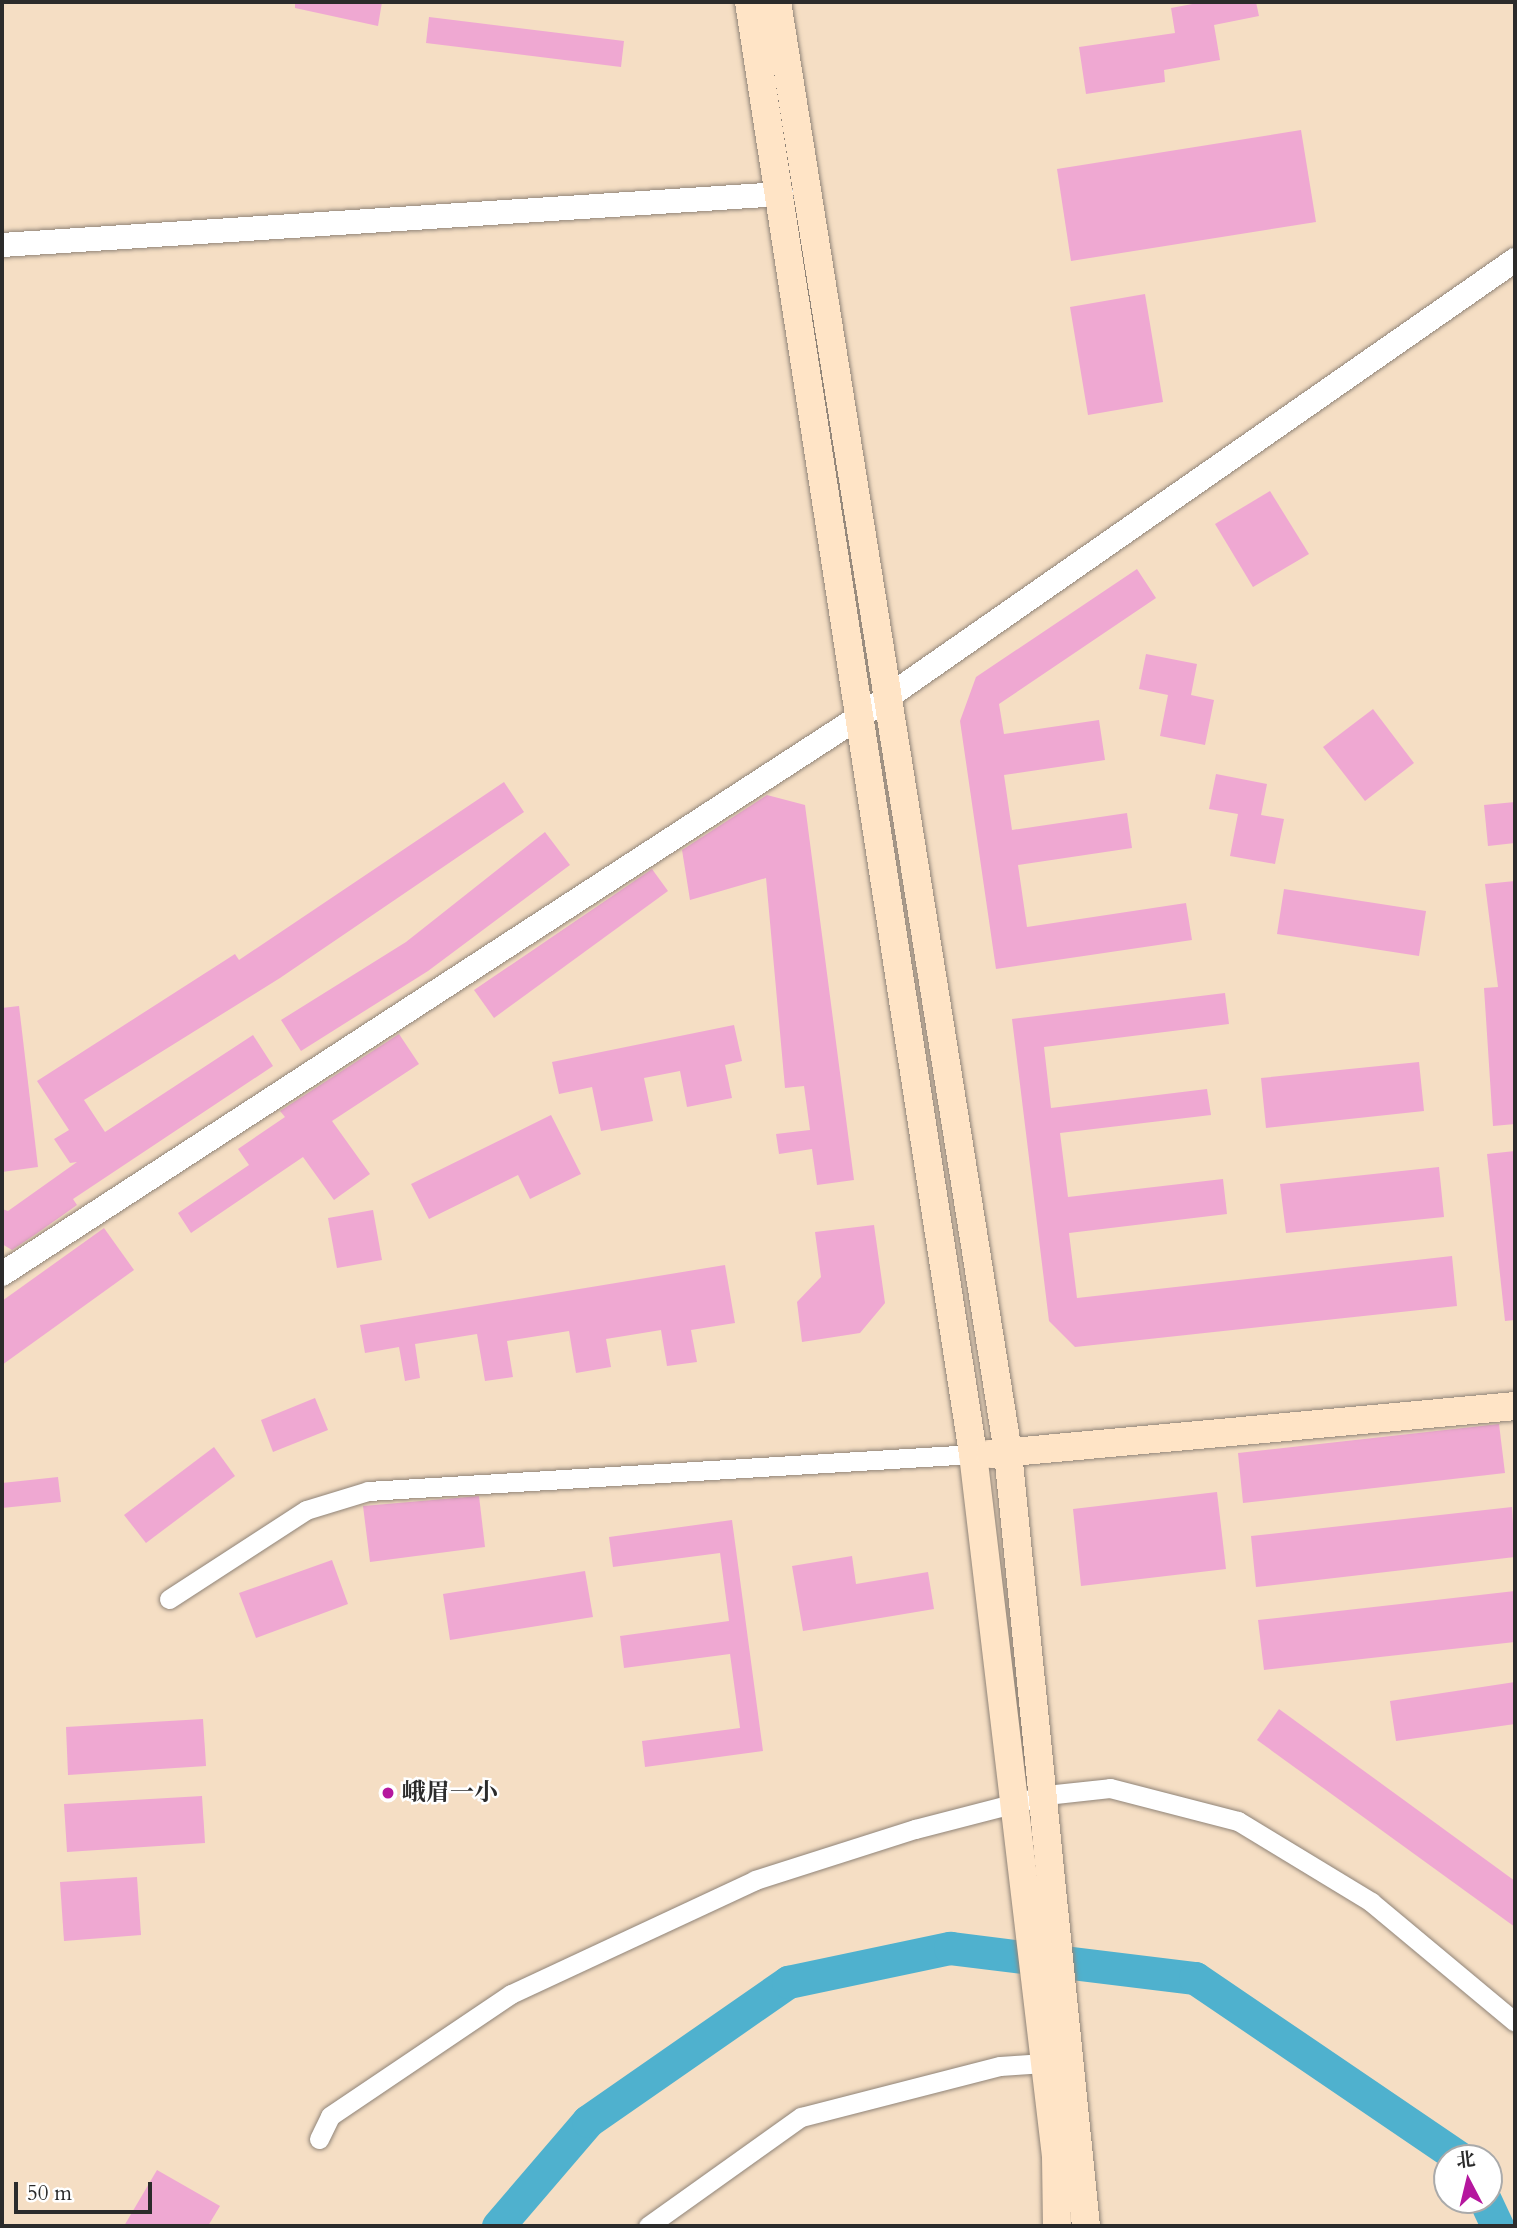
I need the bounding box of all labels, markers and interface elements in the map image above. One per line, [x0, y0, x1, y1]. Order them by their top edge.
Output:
place label: 峨眉一小 [402, 1779, 498, 1807]
marker: 峨眉一小 [380, 1785, 396, 1801]
north arrow [1433, 2144, 1503, 2214]
text: 北 [1455, 2146, 1477, 2174]
scale bar [18, 2168, 156, 2212]
text: 50 m [27, 2179, 72, 2208]

